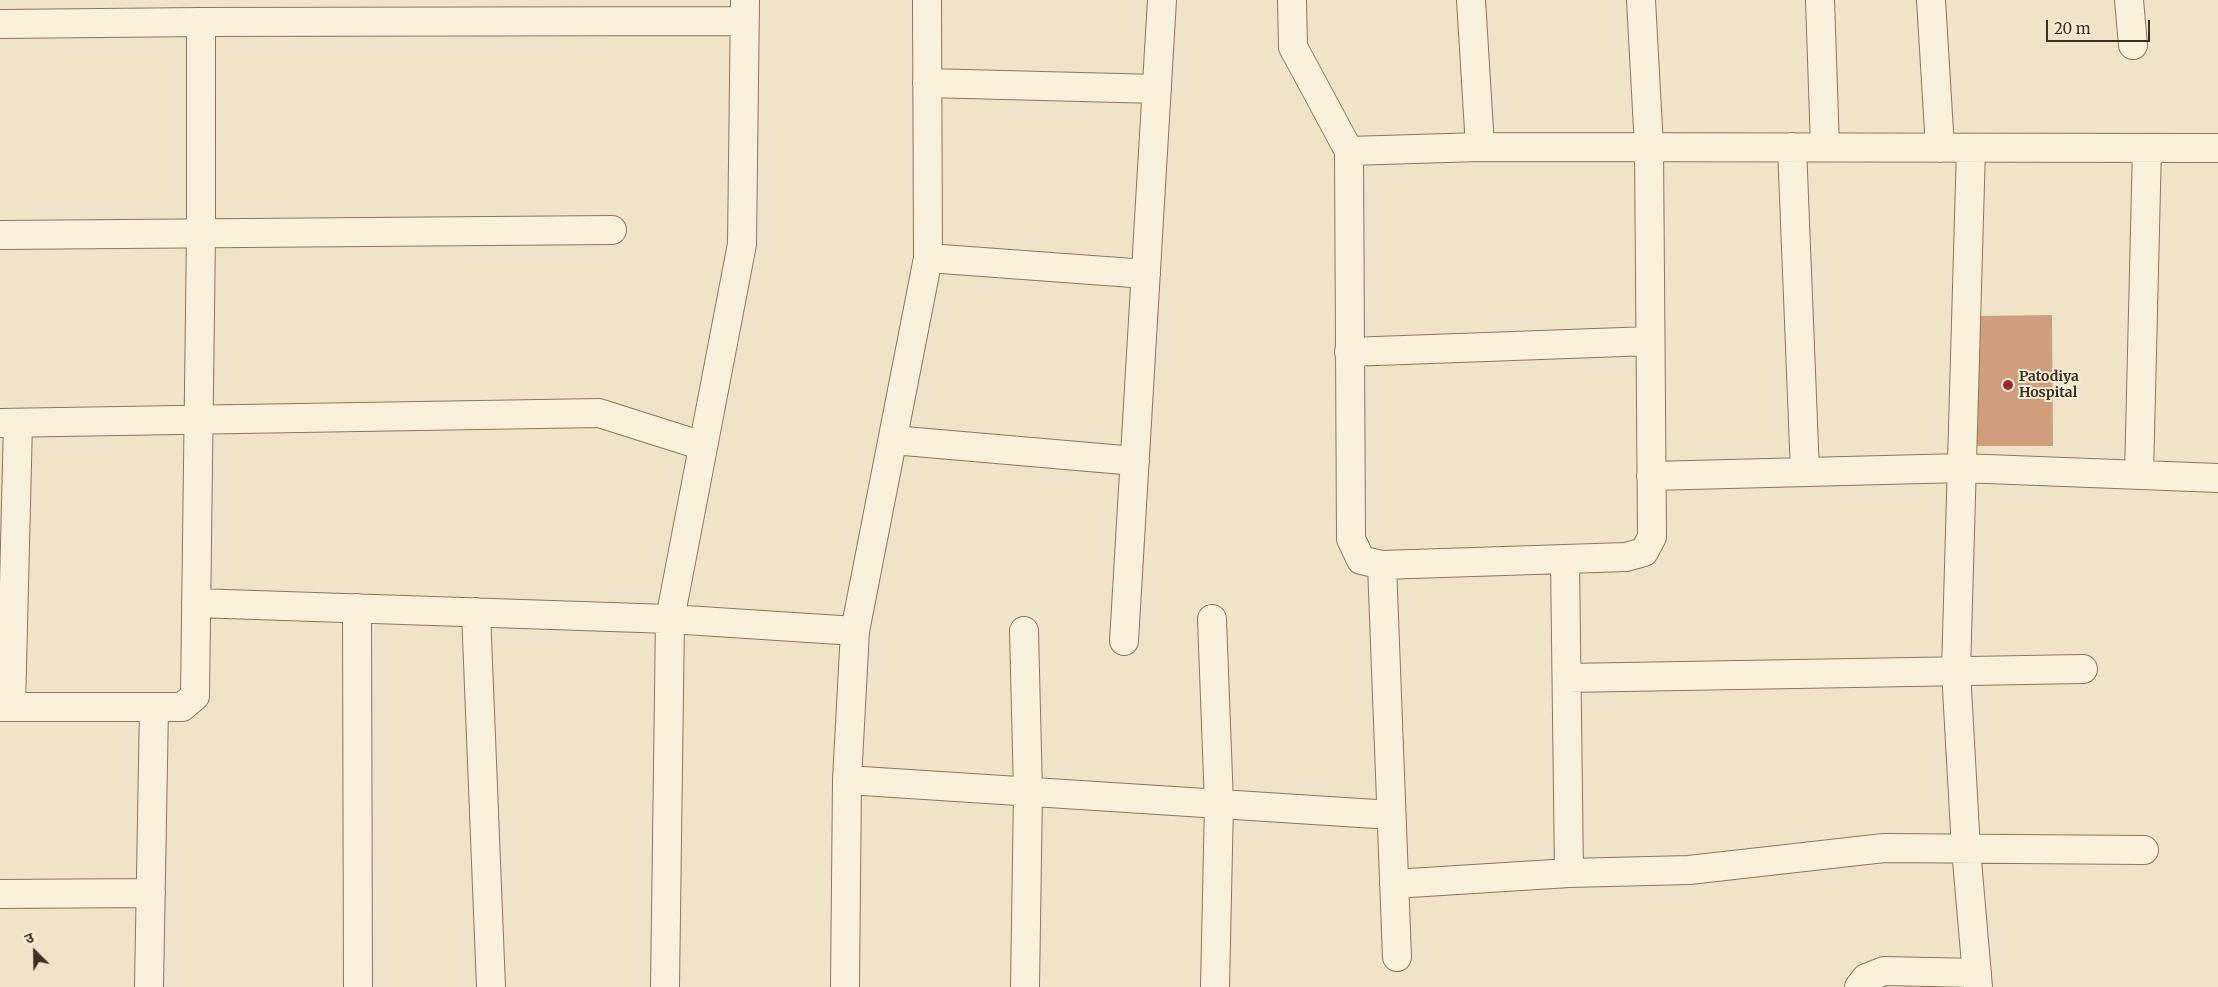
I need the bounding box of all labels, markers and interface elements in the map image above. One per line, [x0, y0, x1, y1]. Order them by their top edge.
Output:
scale bar [2048, 10, 2152, 42]
text: 20 m [2054, 19, 2091, 38]
place label: Patodiya Hospital [2019, 369, 2079, 402]
marker: Patodiya Hospital [2001, 378, 2015, 392]
north arrow [10, 927, 60, 977]
text: उ [22, 928, 36, 948]

